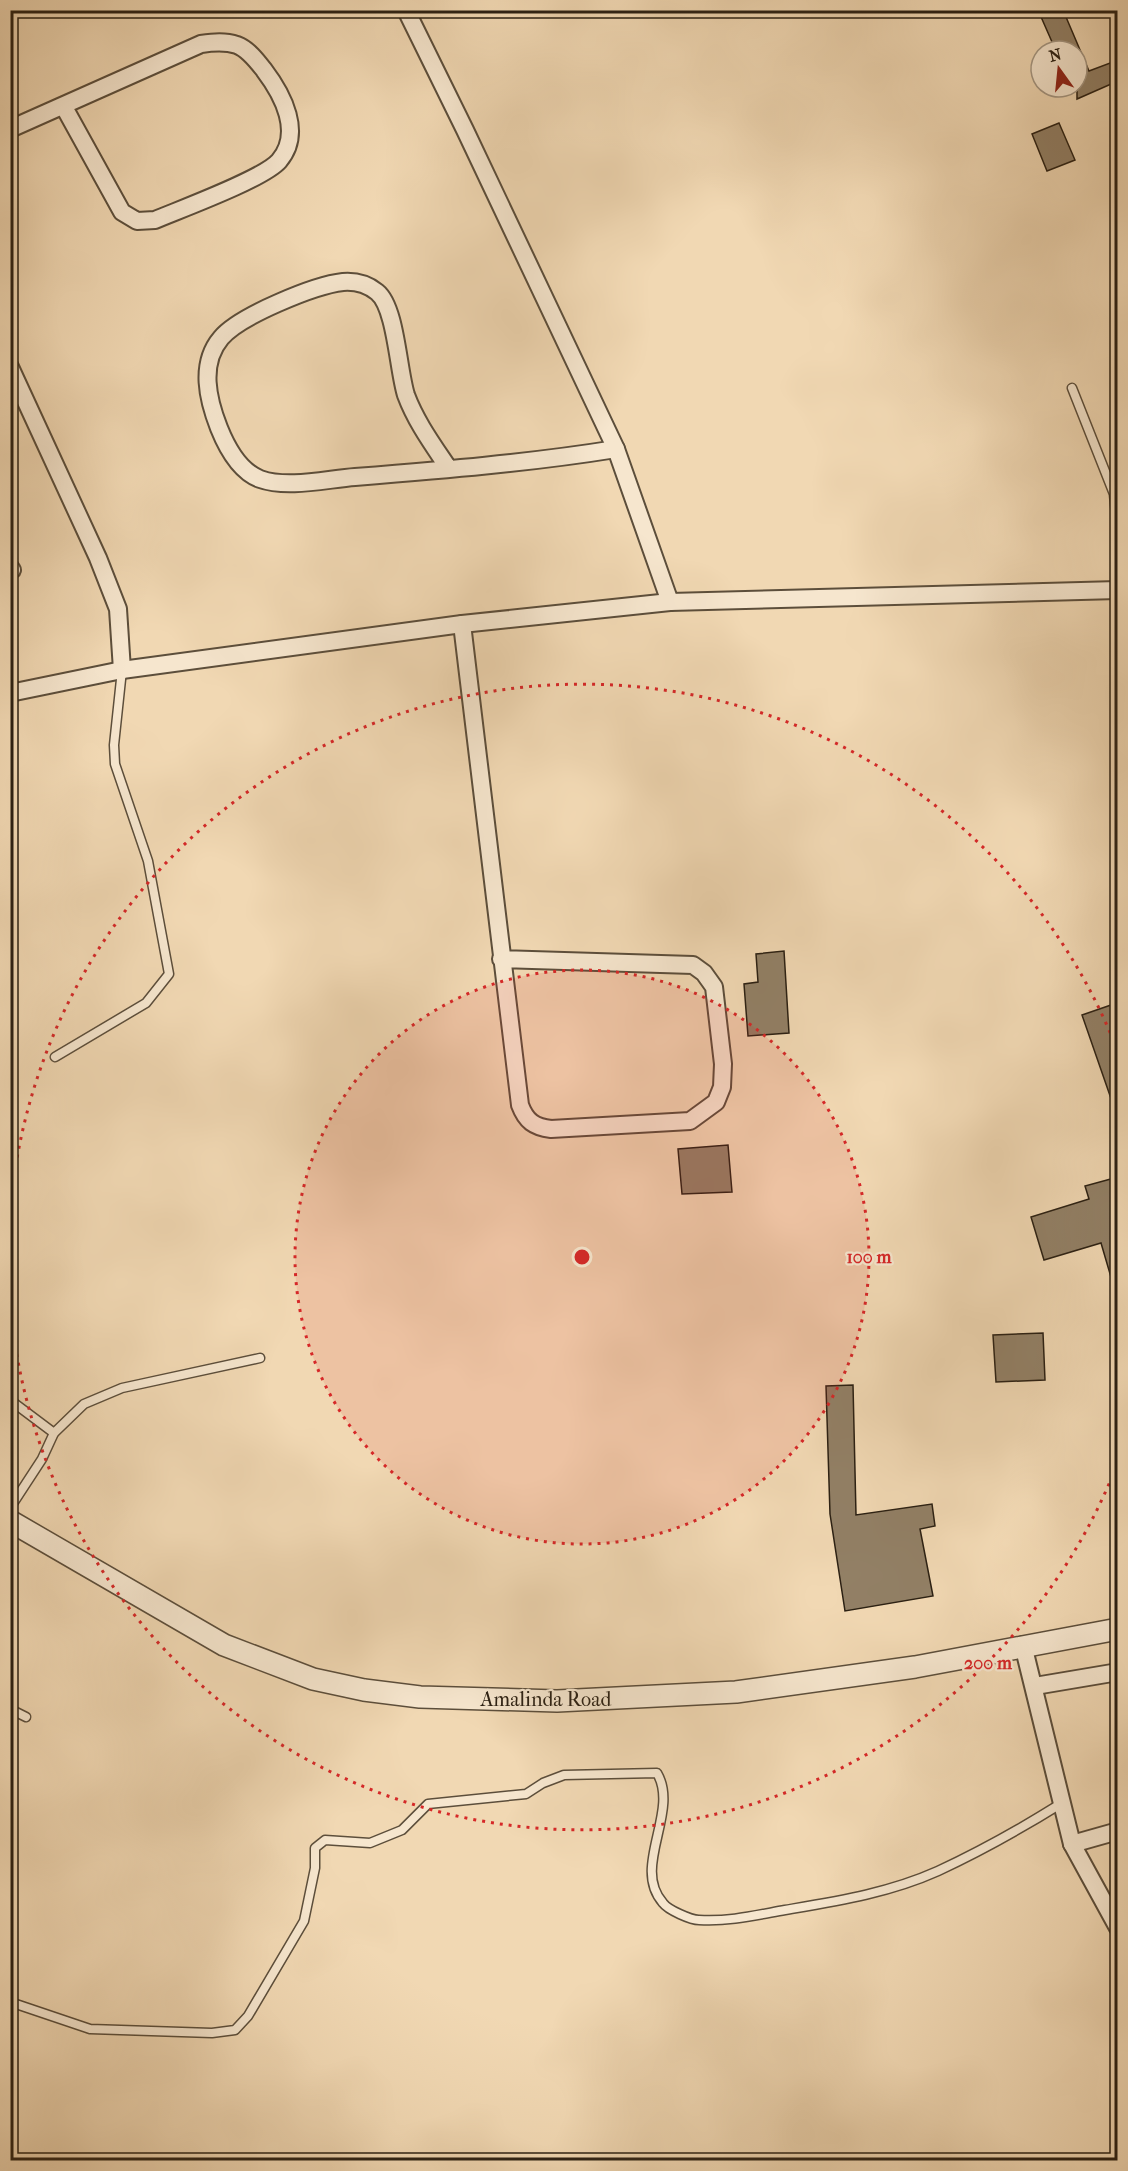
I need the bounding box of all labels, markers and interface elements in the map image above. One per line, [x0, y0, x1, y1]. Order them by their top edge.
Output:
north arrow [1029, 39, 1089, 99]
text: N [1047, 44, 1064, 66]
centre of rings [572, 1247, 592, 1267]
text: 100 m [846, 1247, 893, 1268]
text: 200 m [964, 1653, 1013, 1674]
street label: Amalinda Road [480, 1688, 612, 1711]

